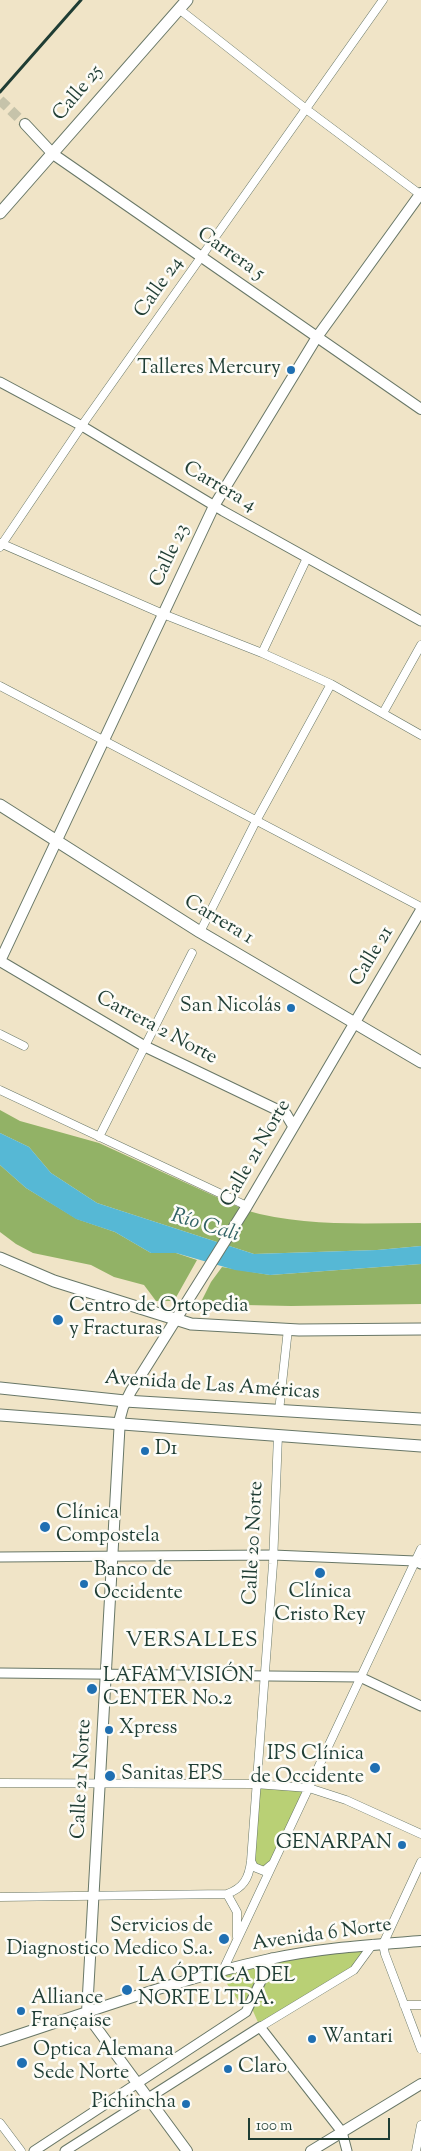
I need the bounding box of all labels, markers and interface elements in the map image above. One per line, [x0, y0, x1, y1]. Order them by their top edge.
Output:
street label: Calle 25 [49, 61, 109, 127]
street label: Carrera 5 [192, 223, 268, 287]
street label: Calle 24 [130, 253, 190, 323]
place label: Talleres Mercury [137, 358, 281, 382]
marker: Talleres Mercury [285, 364, 297, 376]
street label: Carrera 4 [178, 458, 260, 518]
street label: Calle 23 [146, 521, 196, 591]
street label: Carrera 1 [179, 891, 257, 951]
street label: Calle 21 [346, 923, 400, 991]
street label: Carrera 2 Norte [91, 987, 221, 1071]
place label: San Nicolás [180, 996, 281, 1020]
marker: San Nicolás [285, 1002, 297, 1014]
street label: Calle 21 Norte [217, 1096, 297, 1212]
water label: Río Cali [168, 1205, 242, 1249]
place label: Centro de Ortopedia y Fracturas [69, 1296, 248, 1343]
marker: Centro de Ortopedia y Fracturas [51, 1313, 65, 1327]
street label: Avenida de Las Américas [104, 1368, 320, 1406]
place label: D1 [155, 1439, 178, 1463]
marker: D1 [139, 1445, 151, 1457]
street label: Calle 20 Norte [240, 1480, 270, 1606]
place label: Clínica Compostela [56, 1503, 160, 1550]
marker: Clínica Compostela [38, 1520, 52, 1534]
place label: Banco de Occidente [94, 1560, 183, 1607]
marker: Clínica Cristo Rey [313, 1566, 327, 1580]
marker: Banco de Occidente [78, 1578, 90, 1590]
place label: Clínica Cristo Rey [274, 1582, 366, 1629]
district label: VERSALLES [124, 1629, 260, 1655]
place label: LAFAM VISIÓN CENTER No.2 [103, 1666, 254, 1713]
marker: LAFAM VISIÓN CENTER No.2 [85, 1682, 99, 1696]
street label: Calle 21 Norte [68, 1718, 98, 1840]
place label: Xpress [119, 1718, 177, 1742]
marker: Xpress [103, 1724, 115, 1736]
place label: IPS Clínica de Occidente [250, 1744, 364, 1791]
marker: IPS Clínica de Occidente [368, 1761, 382, 1775]
place label: Sanitas EPS [121, 1764, 223, 1788]
marker: Sanitas EPS [103, 1769, 117, 1783]
place label: GENARPAN [276, 1833, 392, 1857]
marker: GENARPAN [396, 1839, 408, 1851]
street label: Avenida 6 Norte [251, 1914, 393, 1958]
place label: Servicios de Diagnostico Medico S.a. [7, 1916, 213, 1963]
marker: Servicios de Diagnostico Medico S.a. [217, 1932, 231, 1946]
place label: LA ÓPTICA DEL NORTE LTDA. [138, 1966, 295, 2013]
marker: LA ÓPTICA DEL NORTE LTDA. [120, 1983, 134, 1997]
place label: Alliance Française [31, 1988, 111, 2035]
marker: Alliance Française [15, 2005, 27, 2017]
place label: Wantari [322, 2027, 393, 2051]
marker: Wantari [306, 2033, 318, 2045]
place label: Optica Alemana Sede Norte [33, 2040, 174, 2087]
marker: Optica Alemana Sede Norte [15, 2056, 29, 2070]
place label: Claro [238, 2057, 287, 2081]
marker: Claro [222, 2063, 234, 2075]
place label: Pichincha [92, 2092, 176, 2116]
marker: Pichincha [180, 2098, 192, 2110]
scale bar [251, 2108, 394, 2140]
text: 100 m [256, 2116, 292, 2137]

